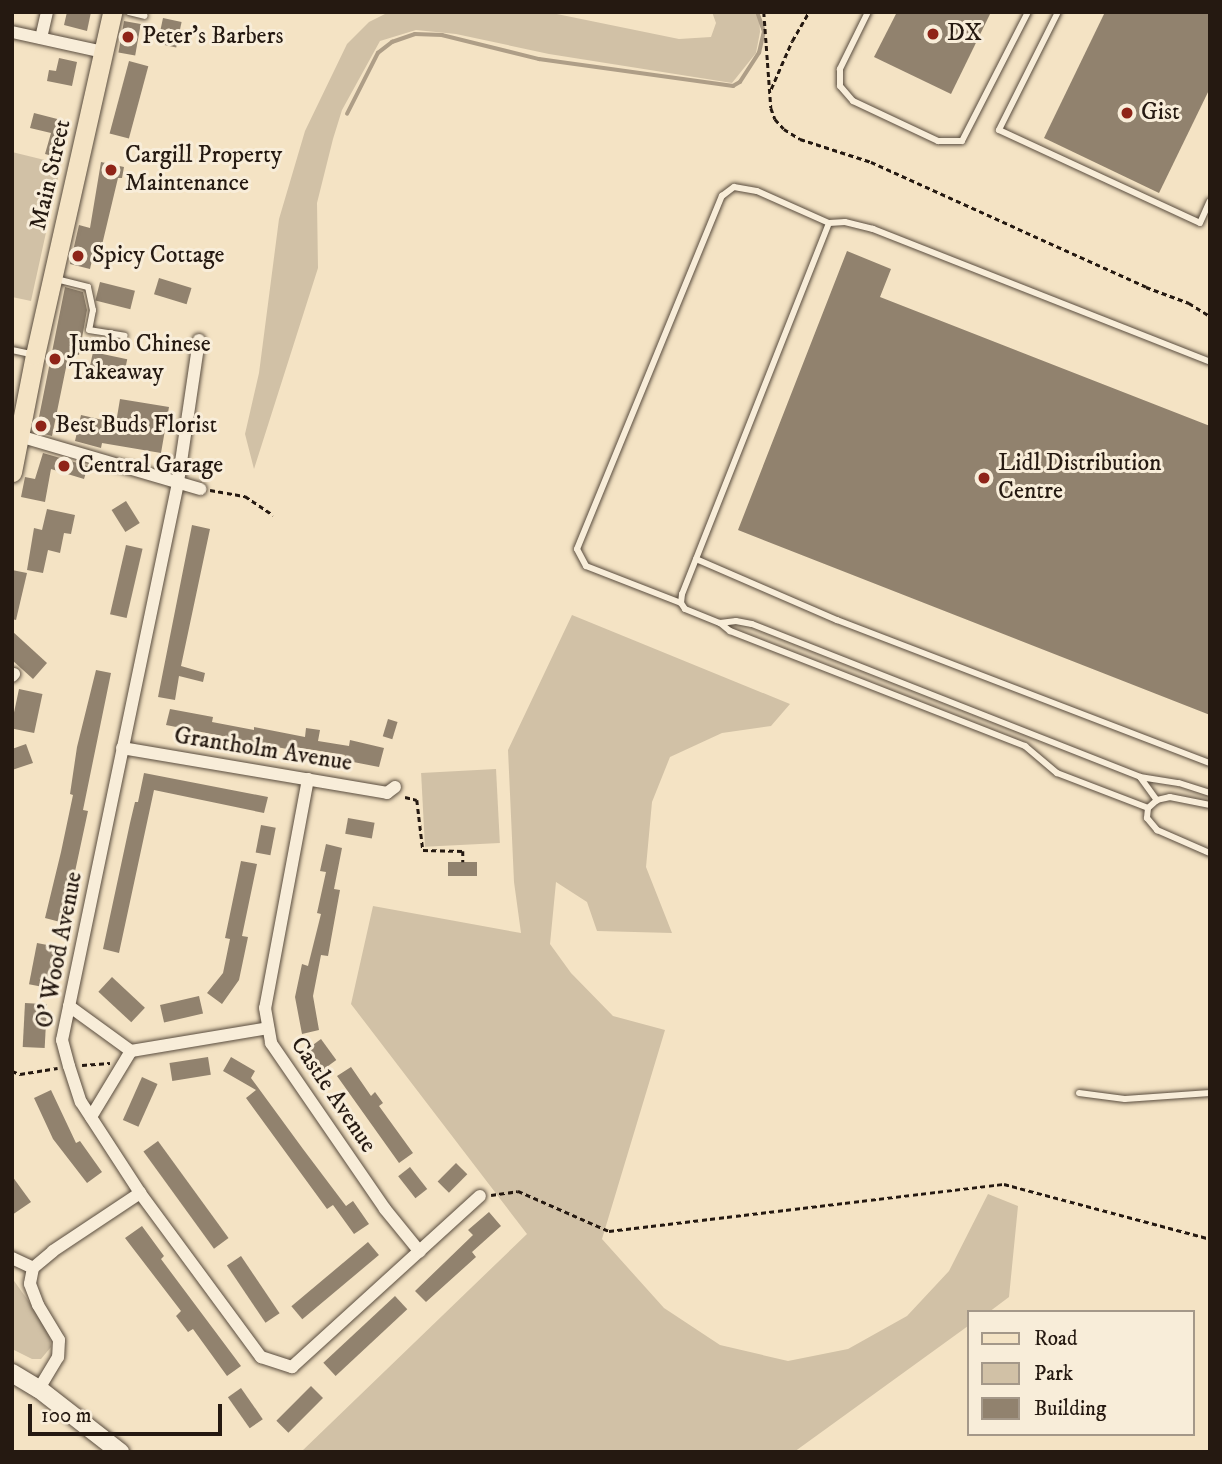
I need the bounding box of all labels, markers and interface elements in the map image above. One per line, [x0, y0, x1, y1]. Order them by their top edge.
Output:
place label: DX [947, 20, 982, 48]
place label: Peter's Barbers [142, 23, 284, 51]
marker: DX [925, 26, 941, 42]
marker: Peter's Barbers [120, 29, 136, 45]
place label: Gist [1141, 99, 1180, 127]
marker: Gist [1119, 105, 1135, 121]
street label: Main Street [24, 117, 78, 233]
place label: Cargill Property Maintenance [125, 142, 282, 198]
marker: Cargill Property Maintenance [103, 162, 119, 178]
place label: Spicy Cottage [92, 242, 225, 270]
marker: Spicy Cottage [70, 248, 86, 264]
place label: Jumbo Chinese Takeaway [69, 331, 211, 387]
marker: Jumbo Chinese Takeaway [47, 351, 63, 367]
place label: Best Buds Florist [55, 412, 217, 440]
marker: Best Buds Florist [33, 418, 49, 434]
place label: Lidl Distribution Centre [998, 450, 1162, 506]
place label: Central Garage [78, 452, 223, 480]
marker: Central Garage [56, 458, 72, 474]
marker: Lidl Distribution Centre [976, 470, 992, 486]
street label: Grantholm Avenue [172, 722, 354, 778]
street label: O' Wood Avenue [31, 869, 89, 1031]
street label: Castle Avenue [284, 1032, 382, 1158]
legend [967, 1310, 1194, 1436]
text: Road [1034, 1326, 1078, 1352]
text: Park [1034, 1361, 1073, 1387]
scale bar [32, 1390, 226, 1434]
text: Building [1034, 1396, 1106, 1422]
text: 100 m [41, 1403, 92, 1429]

